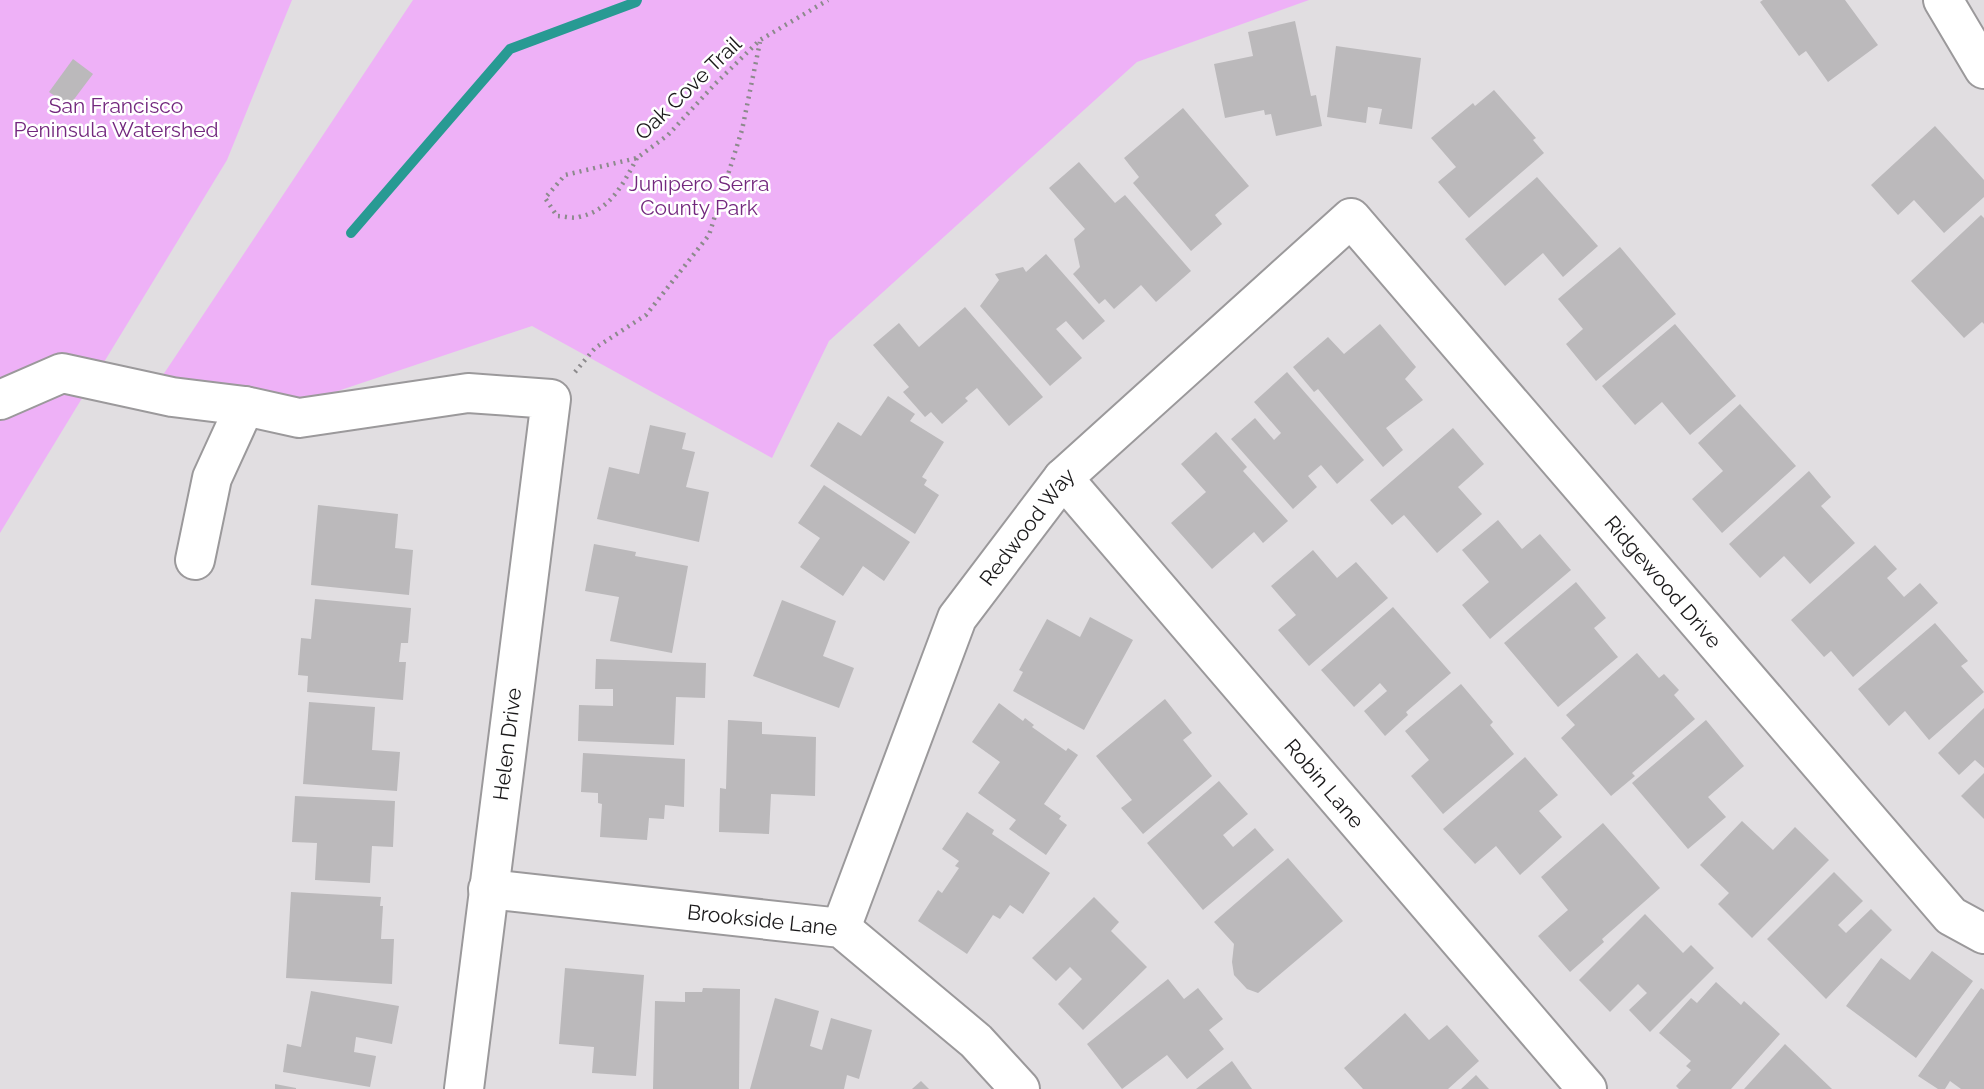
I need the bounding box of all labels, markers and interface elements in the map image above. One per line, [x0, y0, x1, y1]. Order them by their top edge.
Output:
street label: Oak Cove Trail [630, 31, 747, 145]
park label: San Francisco Peninsula Watershed [13, 93, 219, 142]
park label: Junipero Serra County Park [629, 171, 769, 220]
street label: Redwood Way [974, 462, 1079, 590]
street label: Ridgewood Drive [1600, 510, 1727, 653]
street label: Helen Drive [488, 686, 526, 802]
street label: Robin Lane [1280, 734, 1370, 833]
street label: Brookside Lane [686, 899, 839, 940]

